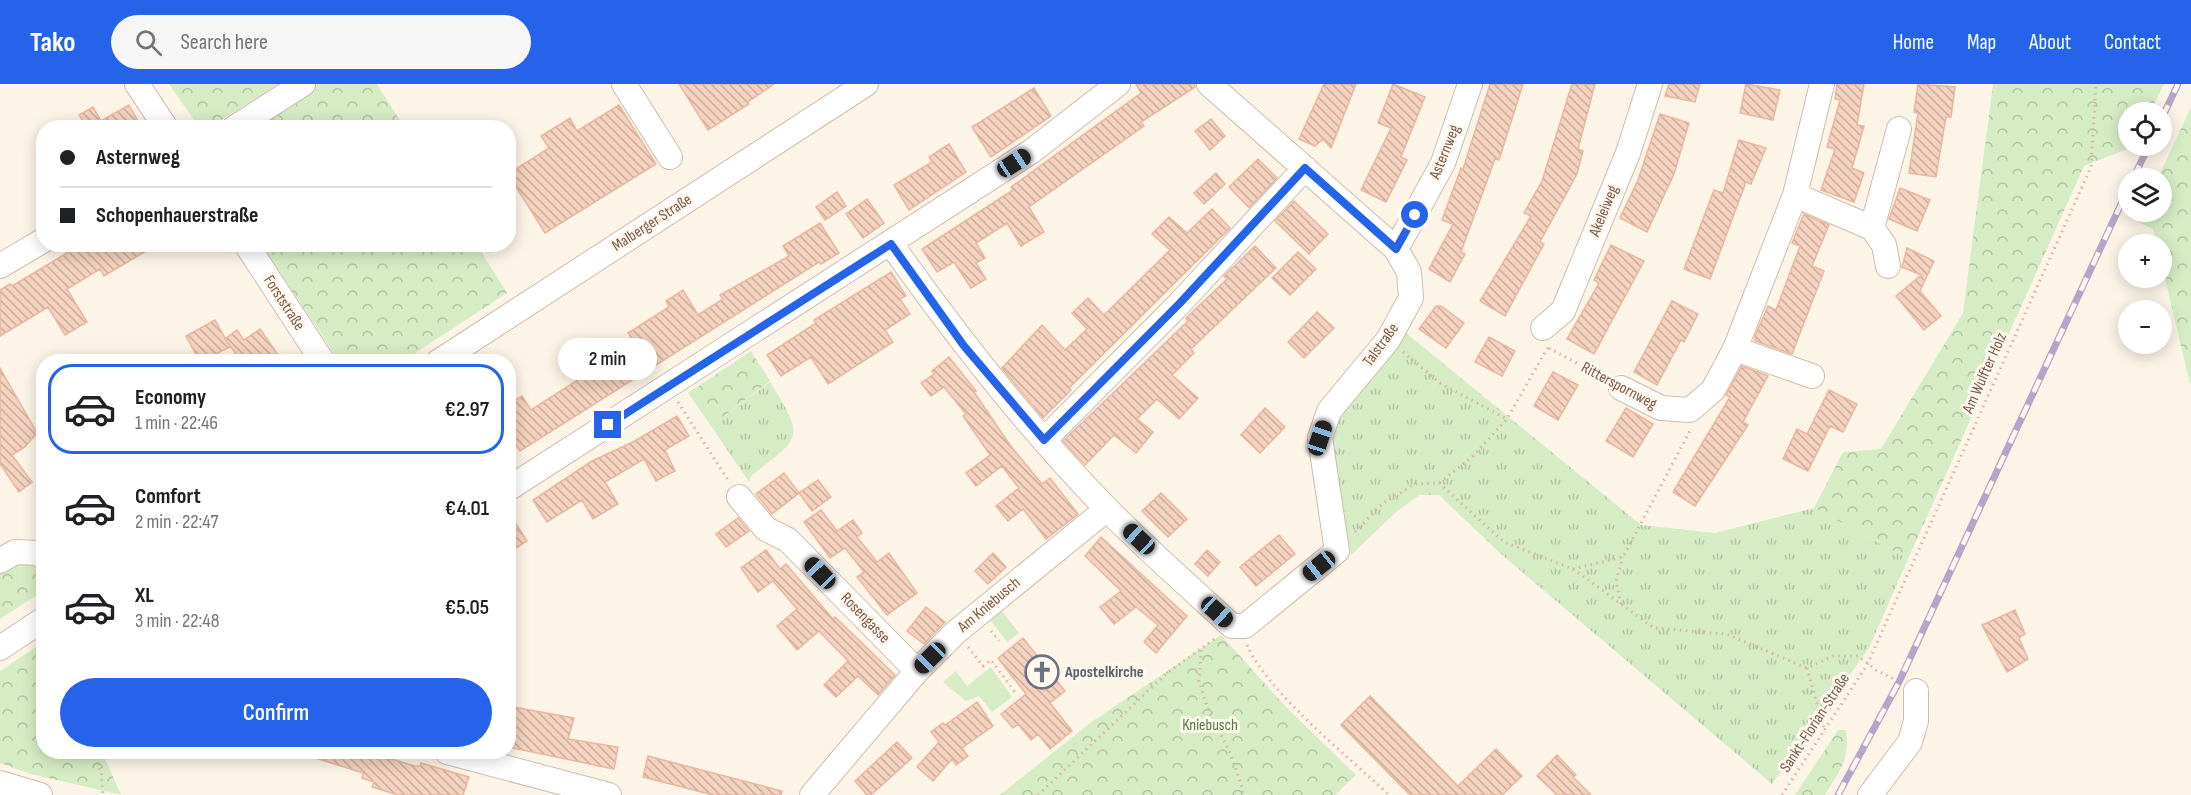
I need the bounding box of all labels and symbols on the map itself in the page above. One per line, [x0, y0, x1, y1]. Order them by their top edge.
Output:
street label: Asternweg [1425, 122, 1464, 183]
car [994, 146, 1034, 180]
street label: Akeleiweg [1585, 183, 1623, 240]
street label: Malberger Straße [609, 190, 695, 256]
route start [1401, 201, 1428, 228]
street label: Forststraße [259, 272, 309, 334]
street label: Talstraße [1359, 320, 1403, 370]
street label: Am Wulfter Holz [1958, 329, 2011, 417]
callout: 2 min [558, 338, 658, 380]
street label: Ritterspornweg [1578, 358, 1660, 414]
route end [594, 411, 621, 438]
car [1306, 418, 1334, 458]
car [1120, 520, 1158, 558]
car [1299, 548, 1339, 584]
car [801, 554, 839, 592]
street label: Am Kniebusch [953, 573, 1024, 637]
street label: Rosengasse [836, 589, 894, 647]
car [1198, 593, 1236, 631]
car [911, 639, 949, 677]
church icon: Apostelkirche [1024, 654, 1060, 690]
place label: Apostelkirche [1064, 663, 1144, 682]
street label: Sankt-Florian-Straße [1776, 670, 1854, 776]
park label: Kniebusch [1182, 716, 1238, 735]

